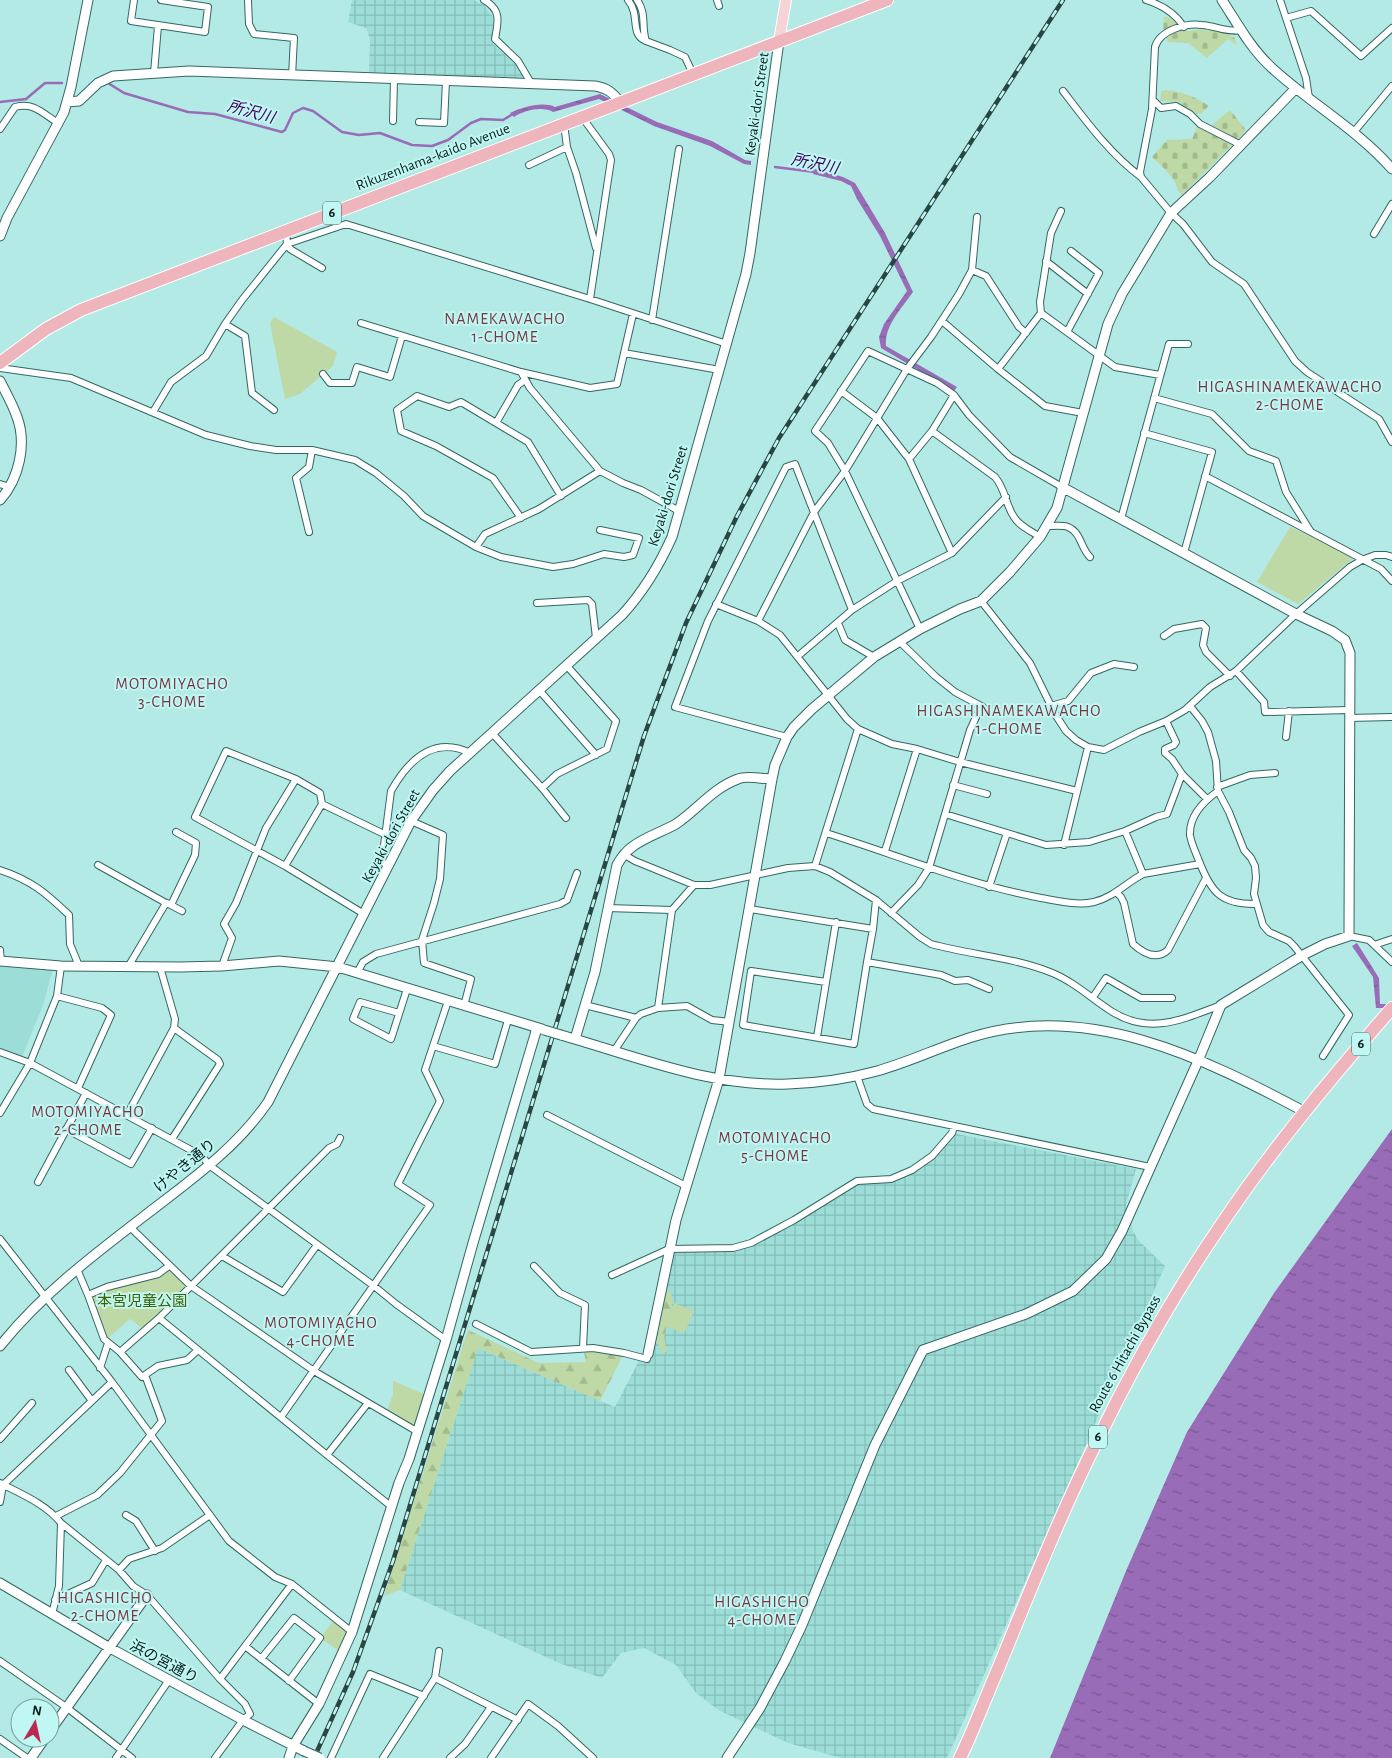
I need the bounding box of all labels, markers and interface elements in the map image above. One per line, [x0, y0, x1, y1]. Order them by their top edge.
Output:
street label: Keyaki-dori Street [742, 51, 772, 157]
water label: 所沢川 [226, 97, 278, 126]
street label: Rikuzenhama-kaido Avenue [354, 121, 512, 193]
water label: 所沢川 [790, 150, 842, 177]
road number: 6 [323, 202, 341, 224]
district label: NAMEKAWACHO 1-CHOME [444, 311, 566, 345]
district label: HIGASHINAMEKAWACHO 2-CHOME [1198, 379, 1382, 413]
street label: Keyaki-dori Street [646, 444, 690, 548]
district label: MOTOMIYACHO 3-CHOME [115, 676, 229, 710]
district label: HIGASHINAMEKAWACHO 1-CHOME [917, 703, 1101, 737]
street label: Keyaki-dori Street [359, 787, 423, 885]
road number: 6 [1352, 1032, 1370, 1056]
district label: MOTOMIYACHO 2-CHOME [31, 1104, 145, 1138]
district label: MOTOMIYACHO 5-CHOME [718, 1130, 832, 1164]
street label: けやき通り [151, 1136, 219, 1195]
park label: 本宮児童公園 [97, 1293, 187, 1309]
street label: Route 6 Hitachi Bypass [1087, 1293, 1163, 1415]
district label: MOTOMIYACHO 4-CHOME [264, 1315, 378, 1349]
road number: 6 [1089, 1425, 1107, 1448]
district label: HIGASHICHO 2-CHOME [57, 1590, 153, 1624]
district label: HIGASHICHO 4-CHOME [714, 1594, 810, 1628]
street label: 浜の宮通り [127, 1637, 201, 1686]
north arrow [10, 1698, 60, 1748]
text: N [31, 1703, 43, 1719]

